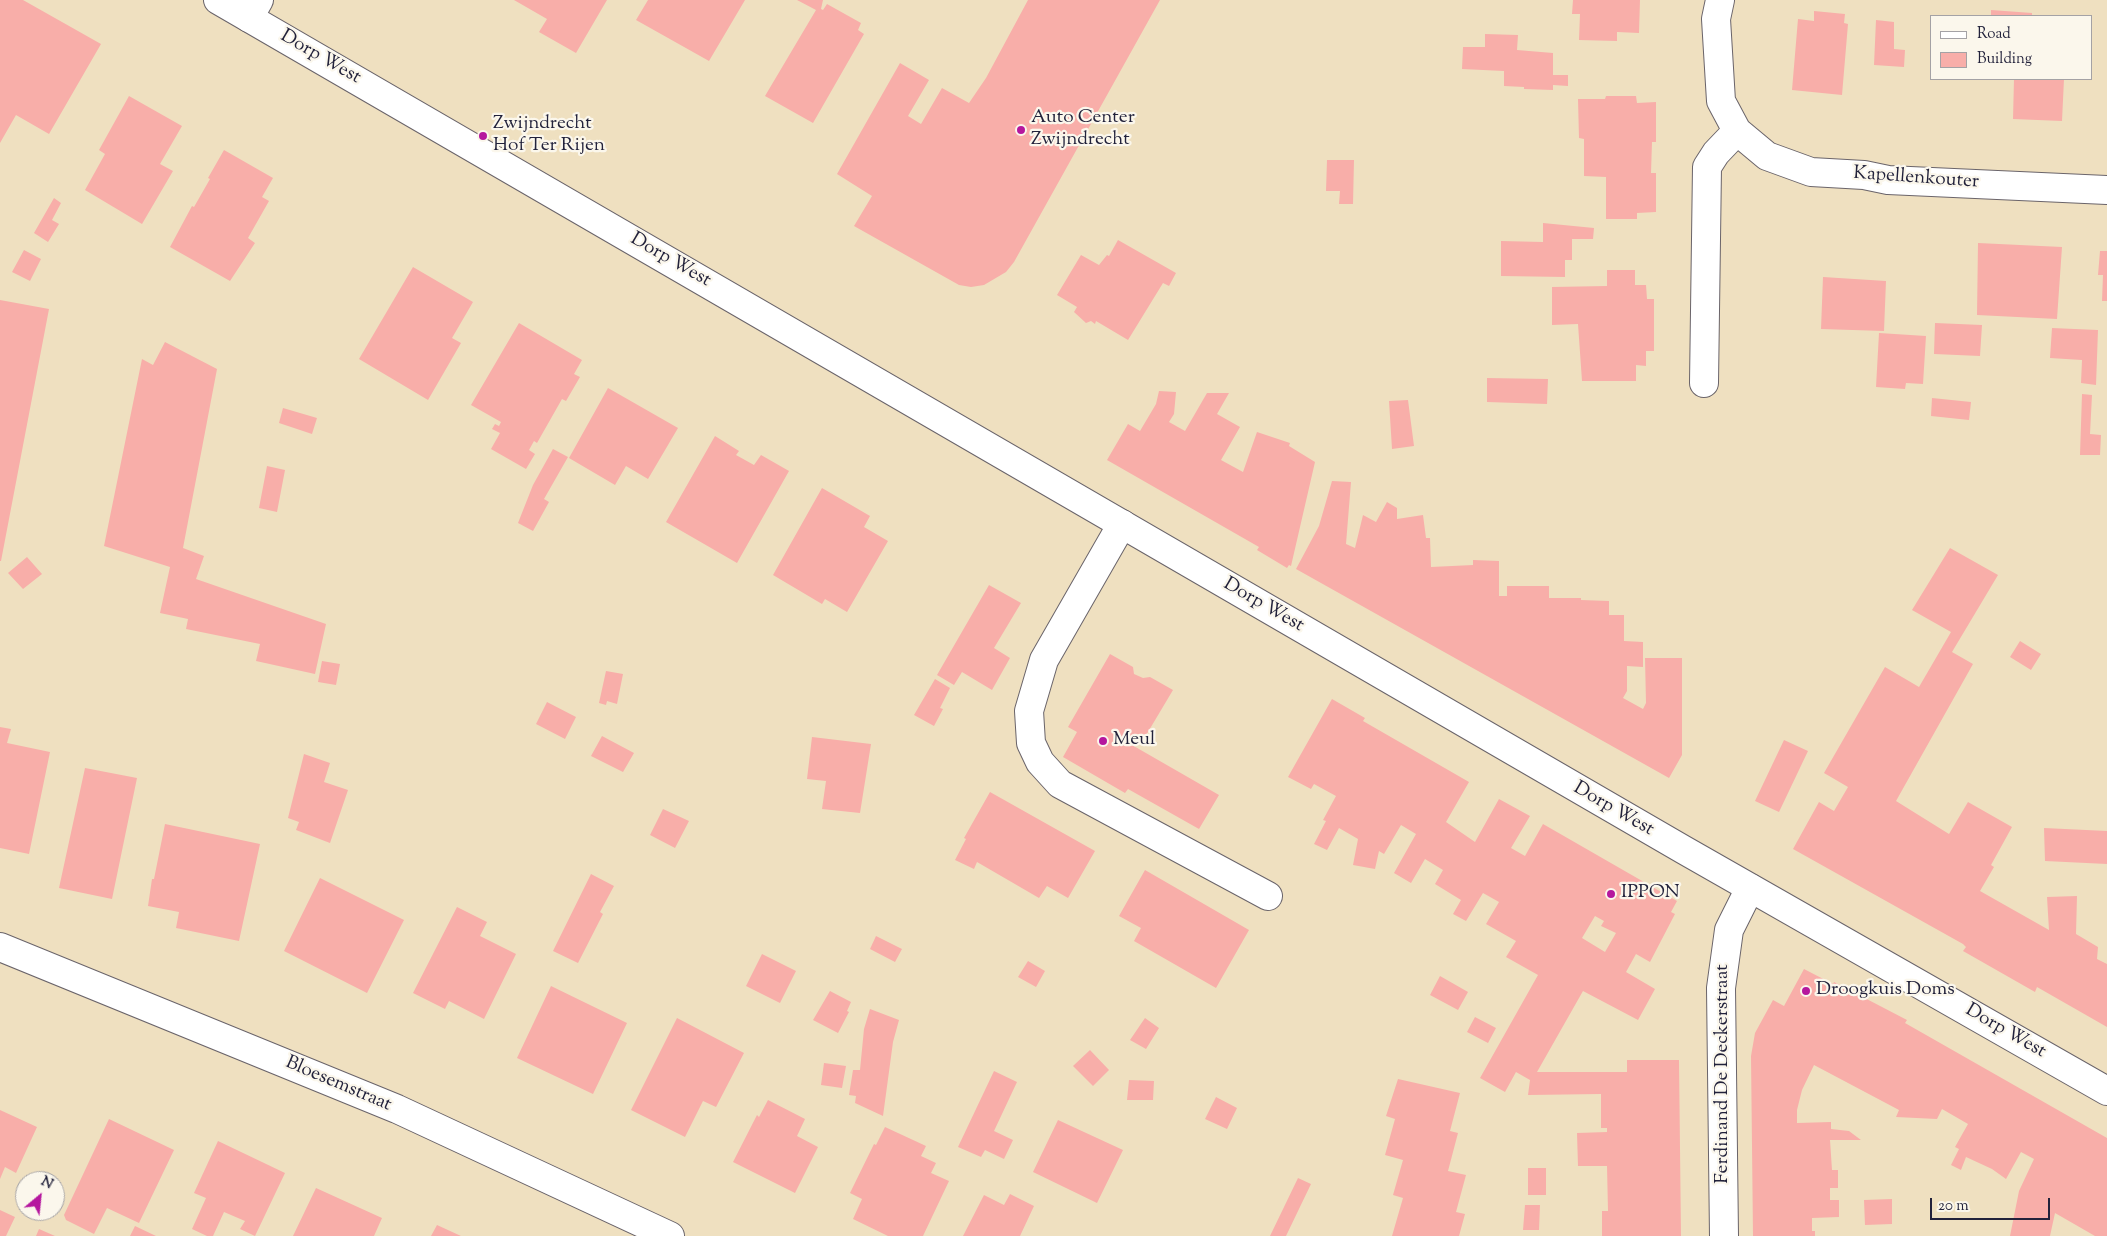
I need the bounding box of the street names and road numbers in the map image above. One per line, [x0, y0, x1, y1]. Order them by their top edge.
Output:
street label: Dorp West [276, 26, 364, 90]
street label: Kapellenkouter [1852, 163, 1980, 195]
street label: Dorp West [626, 229, 714, 293]
street label: Dorp West [1219, 574, 1307, 638]
street label: Dorp West [1569, 778, 1657, 842]
street label: Ferdinand De Deckerstraat [1713, 964, 1735, 1184]
street label: Dorp West [1961, 1000, 2049, 1064]
street label: Bloesemstraat [281, 1052, 395, 1118]

